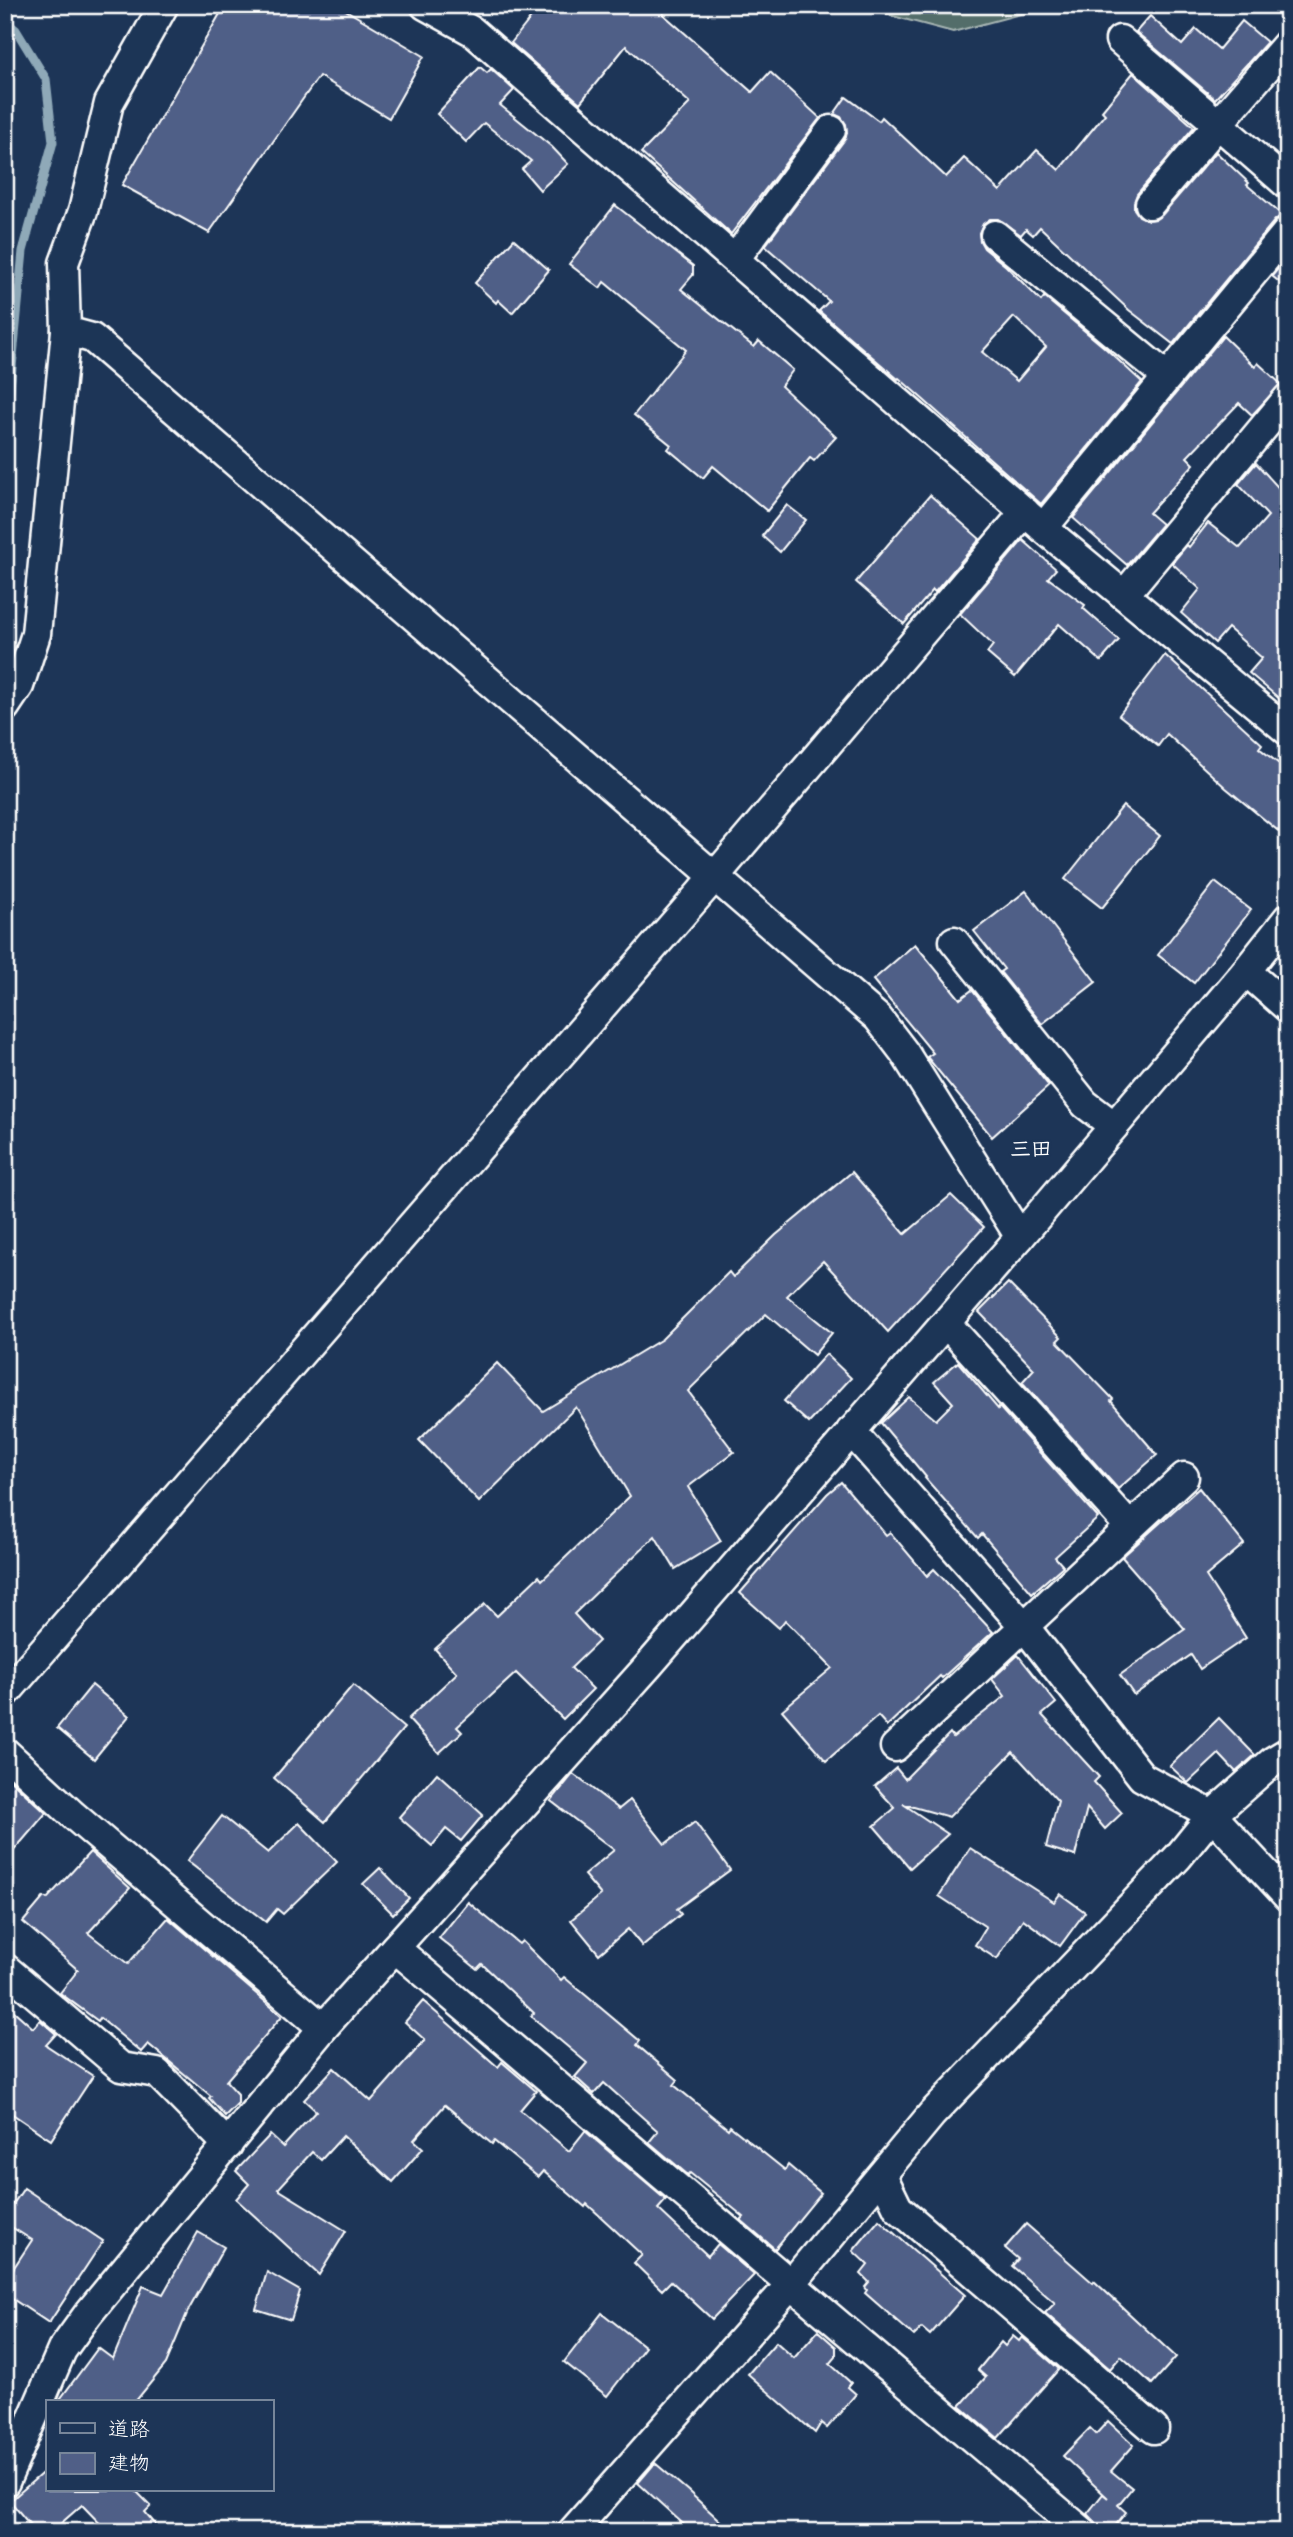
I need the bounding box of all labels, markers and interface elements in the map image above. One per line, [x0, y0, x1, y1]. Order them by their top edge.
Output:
district label: 三田 [1010, 1137, 1052, 1162]
legend [46, 2400, 273, 2492]
text: 道路 [108, 2417, 150, 2442]
text: 建物 [108, 2451, 150, 2476]

